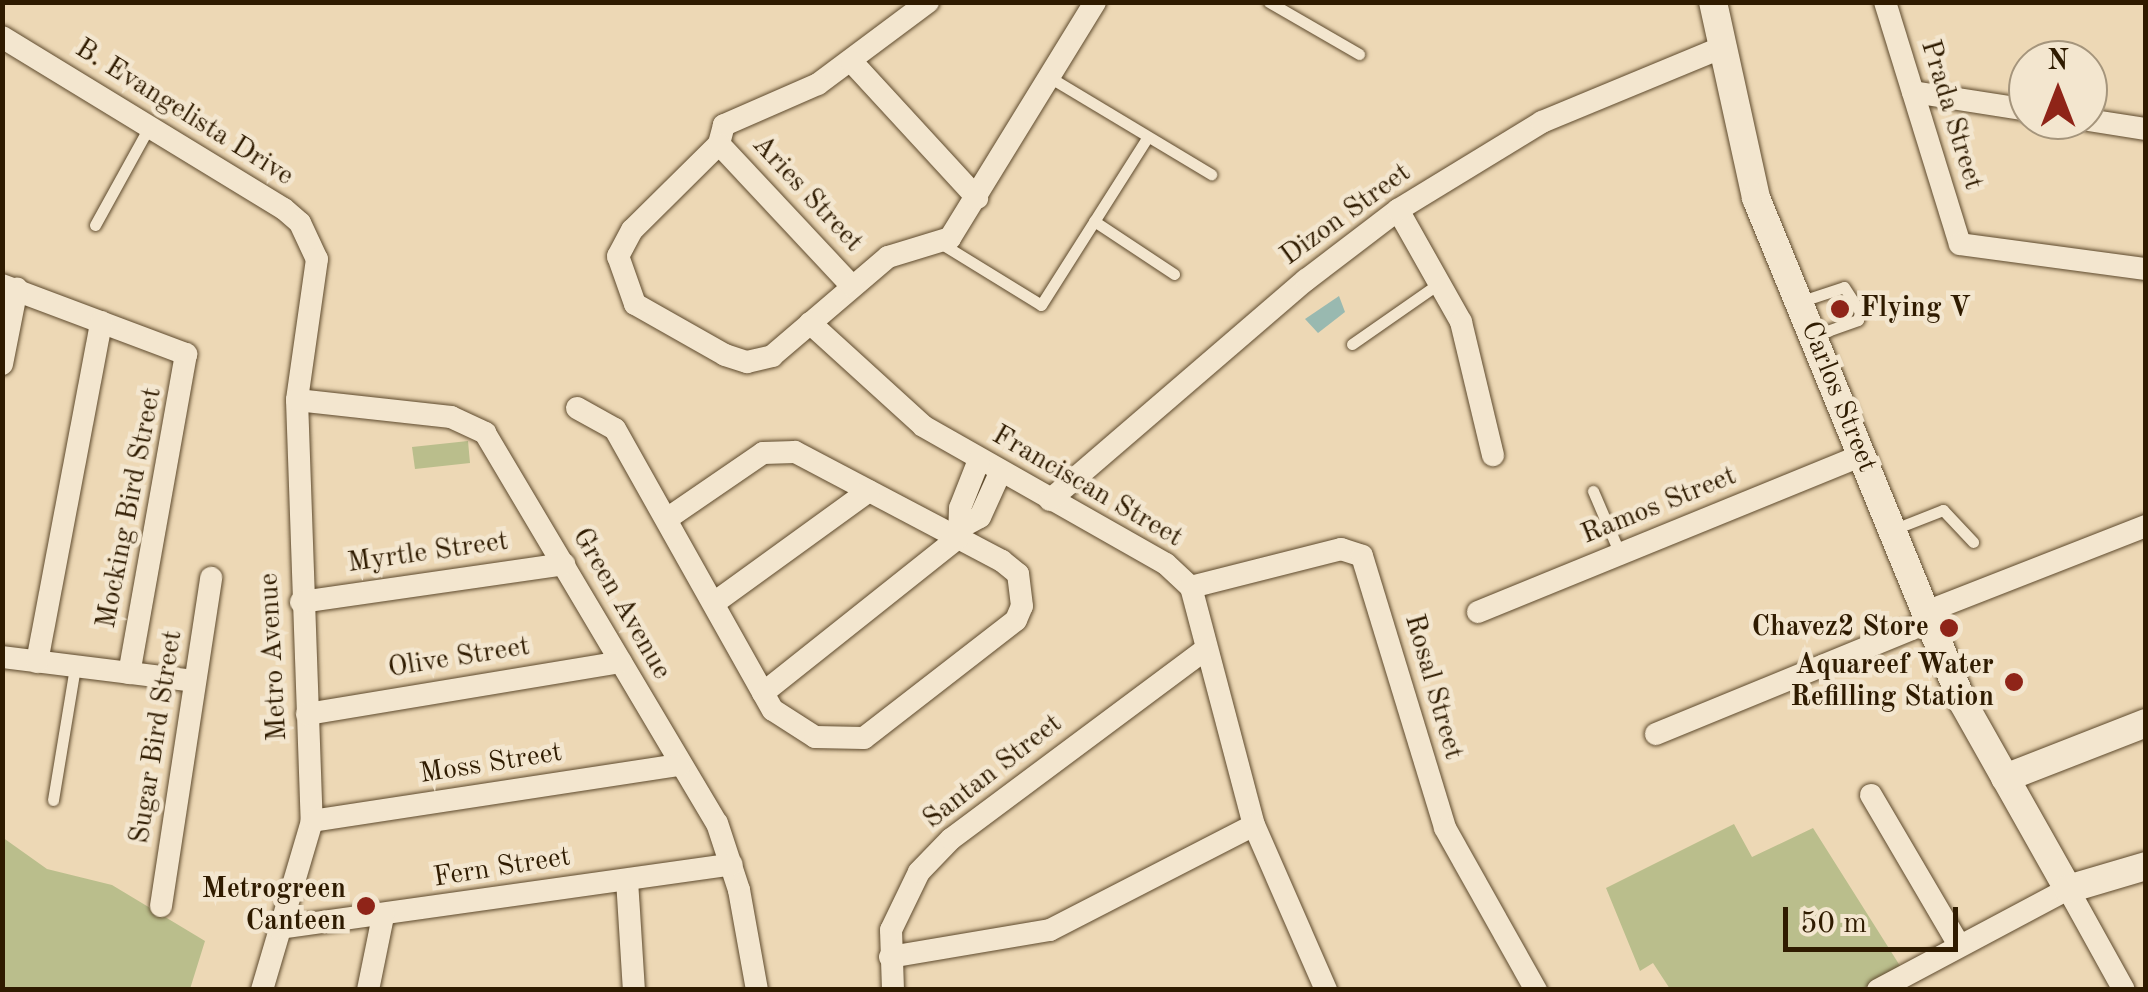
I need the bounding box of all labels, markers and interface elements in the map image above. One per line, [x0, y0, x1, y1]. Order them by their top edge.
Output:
street label: B. Evangelista Drive [69, 32, 299, 194]
street label: Prada Street [1912, 36, 1990, 194]
north arrow [2008, 40, 2108, 140]
text: N [2047, 48, 2069, 76]
street label: Aries Street [744, 129, 870, 259]
street label: Dizon Street [1274, 157, 1418, 273]
place label: Flying V [1860, 292, 1971, 326]
marker: Flying V [1829, 298, 1851, 320]
street label: Carlos Street [1793, 317, 1883, 477]
street label: Mocking Bird Street [90, 385, 170, 631]
street label: Franciscan Street [986, 419, 1188, 555]
street label: Ramos Street [1577, 460, 1741, 552]
street label: Green Avenue [564, 522, 678, 686]
street label: Myrtle Street [345, 525, 511, 581]
street label: Metro Avenue [253, 572, 295, 742]
street label: Rosal Street [1396, 611, 1470, 763]
place label: Chavez2 Store [1751, 611, 1929, 645]
marker: Chavez2 Store [1938, 617, 1960, 639]
street label: Sugar Bird Street [124, 628, 190, 846]
street label: Olive Street [386, 630, 532, 686]
place label: Aquareef Water Refilling Station [1790, 649, 1994, 715]
marker: Aquareef Water Refilling Station [2003, 671, 2025, 693]
street label: Santan Street [917, 707, 1069, 837]
street label: Moss Street [417, 736, 565, 792]
street label: Fern Street [431, 841, 573, 895]
place label: Metrogreen Canteen [202, 873, 346, 939]
scale bar [1788, 887, 1963, 949]
marker: Metrogreen Canteen [355, 895, 377, 917]
text: 50 m [1800, 909, 1867, 939]

